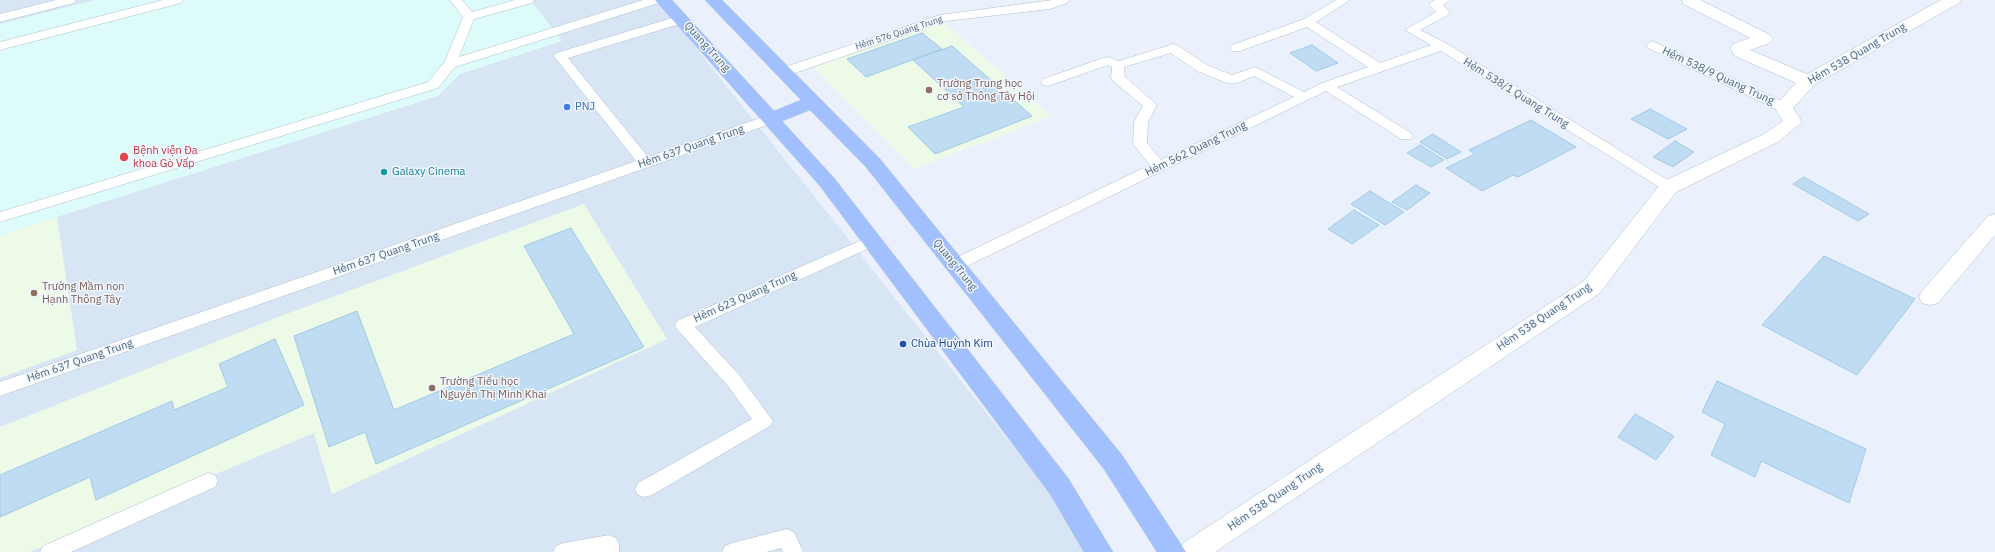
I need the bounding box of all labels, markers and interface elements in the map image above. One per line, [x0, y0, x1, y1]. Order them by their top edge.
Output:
street label: Hẻm 576 Quang Trung [854, 14, 944, 52]
street label: Quang Trung [681, 19, 733, 75]
street label: Hẻm 538 Quang Trung [1806, 21, 1908, 87]
street label: Hẻm 538/9 Quang Trung [1660, 44, 1776, 108]
street label: Hẻm 538/1 Quang Trung [1461, 55, 1571, 131]
place label: Trường Trung học cơ sở Thông Tây Hội [937, 77, 1035, 103]
marker: Trường Trung học cơ sở Thông Tây Hội [924, 85, 934, 95]
place label: PNJ [575, 100, 595, 114]
marker: PNJ [562, 102, 572, 112]
street label: Hẻm 562 Quang Trung [1143, 119, 1249, 179]
street label: Hẻm 637 Quang Trung [636, 123, 746, 171]
place label: Bệnh viện Đa khoa Gò Vấp [133, 144, 198, 170]
marker: Bệnh viện Đa khoa Gò Vấp [118, 151, 130, 163]
place label: Galaxy Cinema [392, 165, 465, 179]
marker: Galaxy Cinema [379, 167, 389, 177]
street label: Hẻm 637 Quang Trung [331, 230, 441, 278]
street label: Quang Trung [930, 236, 980, 294]
street label: Hẻm 623 Quang Trung [692, 268, 798, 326]
place label: Trường Mầm non Hạnh Thông Tây [42, 280, 125, 306]
street label: Hẻm 538 Quang Trung [1494, 280, 1594, 354]
marker: Trường Mầm non Hạnh Thông Tây [29, 288, 39, 298]
street label: Hẻm 637 Quang Trung [25, 337, 135, 385]
place label: Chùa Huỳnh Kim [911, 337, 993, 351]
marker: Chùa Huỳnh Kim [898, 339, 908, 349]
place label: Trường Tiểu học Nguyễn Thị Minh Khai [440, 375, 547, 401]
marker: Trường Tiểu học Nguyễn Thị Minh Khai [427, 383, 437, 393]
street label: Hẻm 538 Quang Trung [1225, 460, 1325, 534]

